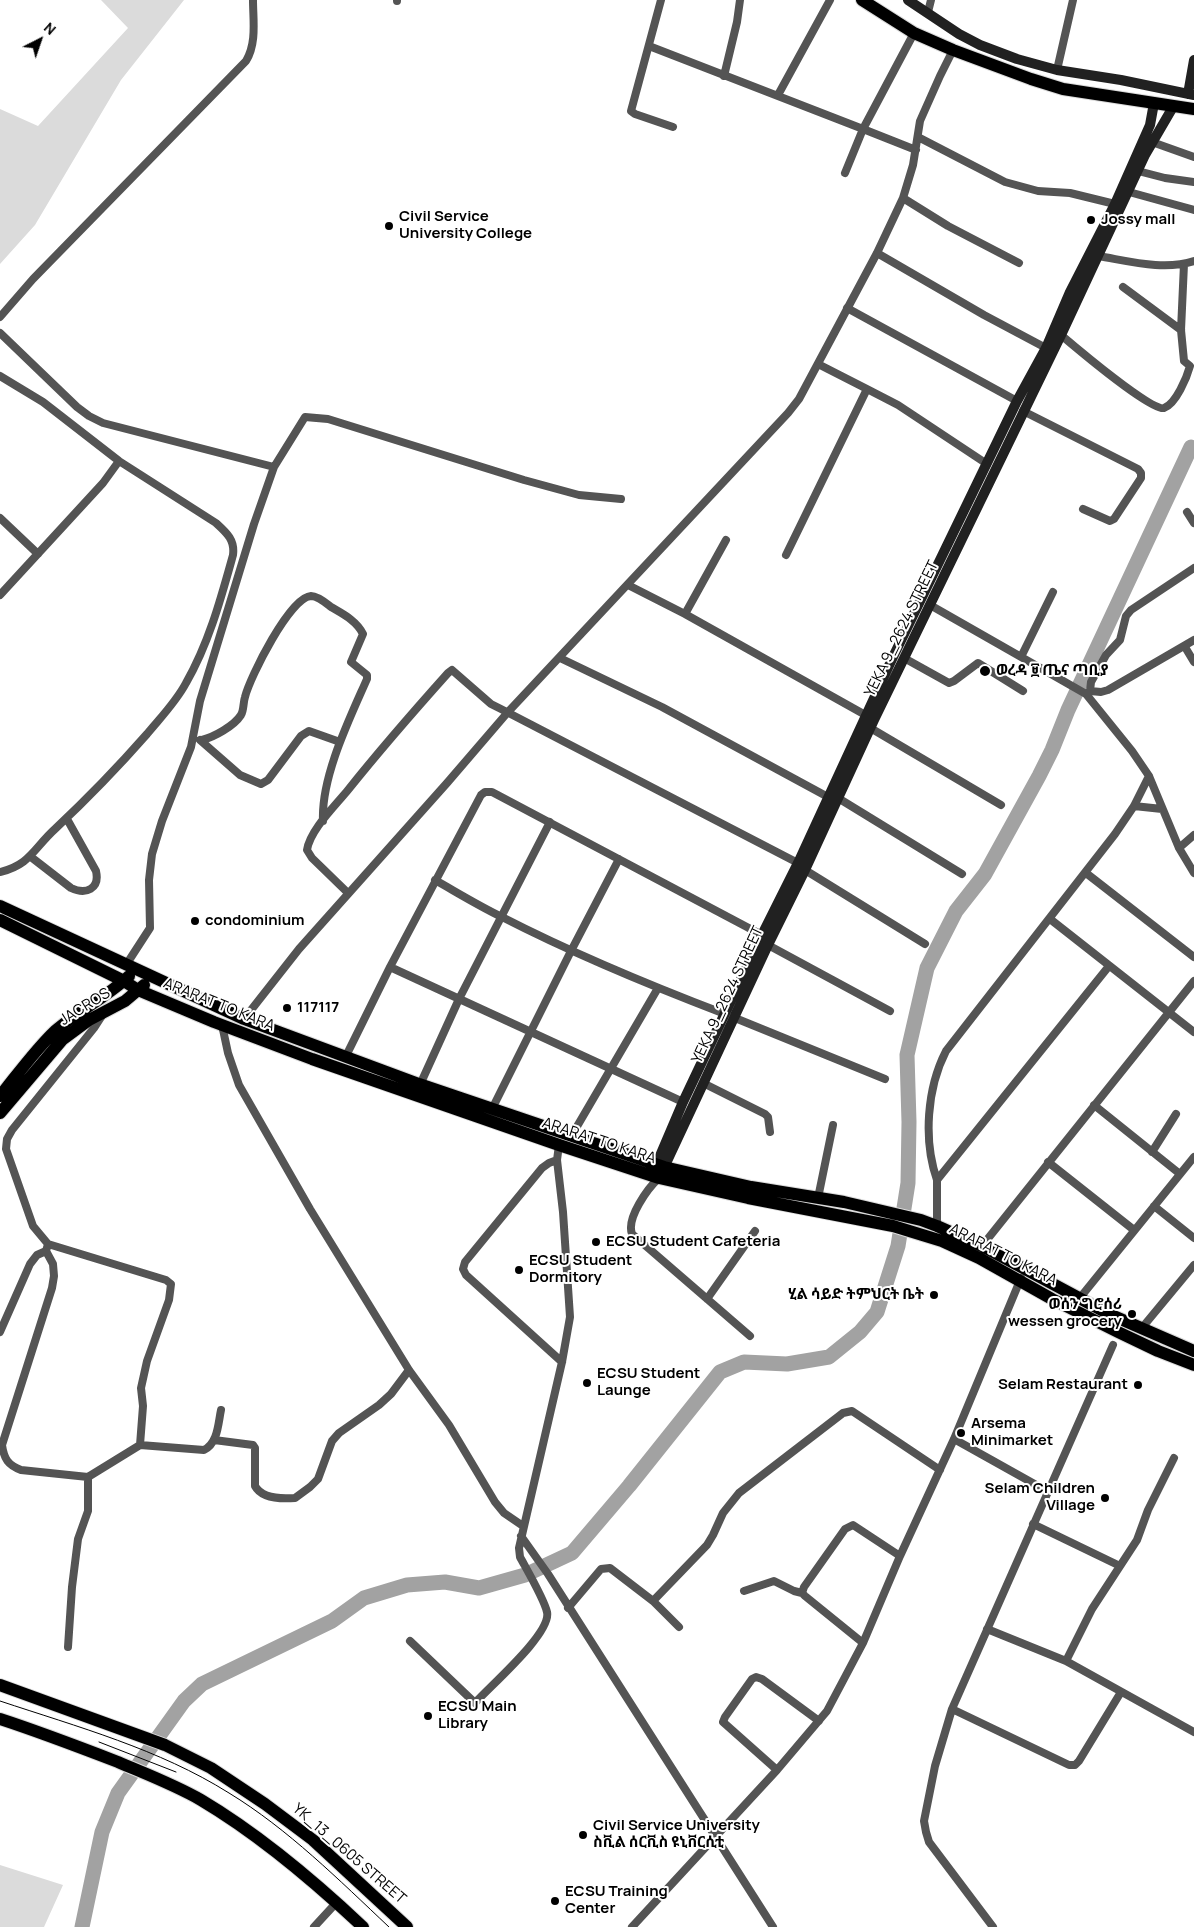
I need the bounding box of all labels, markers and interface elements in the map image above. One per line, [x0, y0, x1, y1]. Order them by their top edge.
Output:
north arrow [15, 15, 65, 65]
text: N [40, 18, 60, 39]
place label: Civil Service University College [399, 208, 532, 243]
place label: Jossy mall [1101, 211, 1175, 229]
marker: Jossy mall [1085, 214, 1097, 226]
marker: Civil Service University College [383, 220, 395, 232]
street label: YEKA 9_2624 STREET [861, 558, 943, 700]
place label: ወረዳ ፱ ጤና ጣቢያ [996, 662, 1108, 680]
marker: ወረዳ ፱ ጤና ጣቢያ [978, 664, 992, 678]
place label: condominium [205, 912, 305, 930]
marker: condominium [189, 915, 201, 927]
street label: YEKA 9_2624 STREET [688, 924, 768, 1066]
street label: ARARAT TO KARA [161, 974, 277, 1036]
street label: JACROS [56, 984, 114, 1030]
place label: 117117 [297, 999, 339, 1017]
marker: 117117 [281, 1002, 293, 1014]
street label: ARARAT TO KARA [540, 1114, 658, 1168]
street label: ARARAT TO KARA [946, 1220, 1060, 1290]
place label: ECSU Student Cafeteria [606, 1233, 780, 1251]
marker: ECSU Student Cafeteria [590, 1236, 602, 1248]
place label: ECSU Student Dormitory [529, 1252, 632, 1287]
marker: ECSU Student Dormitory [513, 1264, 525, 1276]
place label: ሂል ሳይድ ትምህርት ቤት [788, 1286, 924, 1304]
marker: ሂል ሳይድ ትምህርት ቤት [928, 1289, 940, 1301]
place label: ወሰን ግሮሰሪ wessen grocery [1008, 1296, 1122, 1331]
marker: ወሰን ግሮሰሪ wessen grocery [1126, 1308, 1138, 1320]
place label: ECSU Student Launge [597, 1365, 700, 1400]
place label: Selam Restaurant [998, 1376, 1128, 1394]
marker: ECSU Student Launge [581, 1377, 593, 1389]
marker: Selam Restaurant [1132, 1379, 1144, 1391]
place label: Arsema Minimarket [971, 1415, 1053, 1450]
marker: Arsema Minimarket [955, 1427, 967, 1439]
place label: Selam Children Village [985, 1480, 1095, 1515]
marker: Selam Children Village [1099, 1492, 1111, 1504]
place label: ECSU Main Library [438, 1698, 517, 1733]
marker: ECSU Main Library [422, 1710, 434, 1722]
street label: YK_13_0605 STREET [289, 1800, 409, 1908]
place label: Civil Service University ስቪል ሰርቪስ ዩኒቨርሲቲ [593, 1817, 760, 1852]
marker: Civil Service University ስቪል ሰርቪስ ዩኒቨርሲቲ [577, 1829, 589, 1841]
place label: ECSU Training Center [565, 1883, 668, 1918]
marker: ECSU Training Center [549, 1895, 561, 1907]

